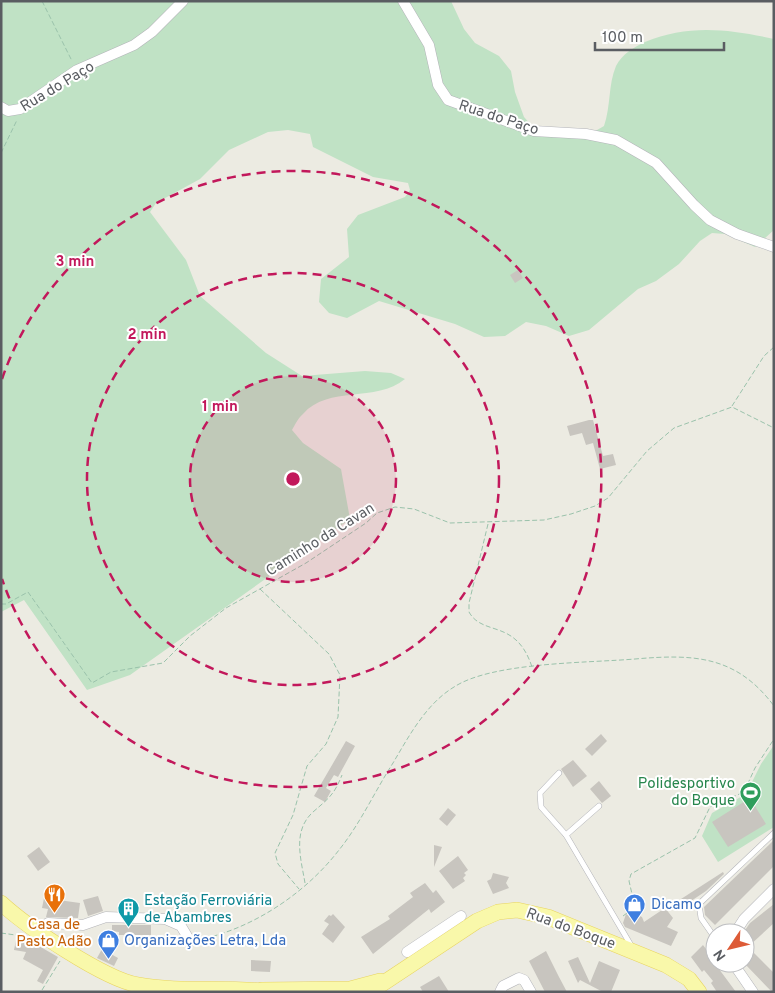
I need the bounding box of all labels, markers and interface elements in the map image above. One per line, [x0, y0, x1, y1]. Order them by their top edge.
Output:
scale bar [595, 20, 724, 52]
text: 100 m [602, 29, 643, 48]
street label: Rua do Paço [17, 58, 98, 117]
street label: Rua do Paço [456, 97, 541, 140]
text: 3 min [55, 253, 95, 272]
text: 2 min [127, 326, 167, 345]
text: 1 min [202, 398, 238, 417]
centre of rings [284, 470, 302, 488]
street label: Caminho da Cavan [263, 499, 379, 581]
place label: Polidesportivo do Boque [638, 775, 735, 811]
sports icon: Polidesportivo do Boque [739, 780, 763, 811]
restaurant icon: Casa de Pasto Adão [42, 883, 66, 914]
place label: Estação Ferroviária de Abambres [144, 892, 272, 928]
shop icon: Dicamo [623, 892, 647, 923]
place label: Dicamo [651, 896, 702, 915]
building icon: Estação Ferroviária de Abambres [116, 897, 140, 928]
street label: Rua do Boque [523, 904, 618, 954]
place label: Casa de Pasto Adão [16, 916, 92, 952]
north arrow [705, 923, 755, 973]
shop icon: Organizações Letra, Lda [96, 928, 120, 959]
place label: Organizações Letra, Lda [124, 932, 286, 951]
text: N [711, 946, 730, 964]

